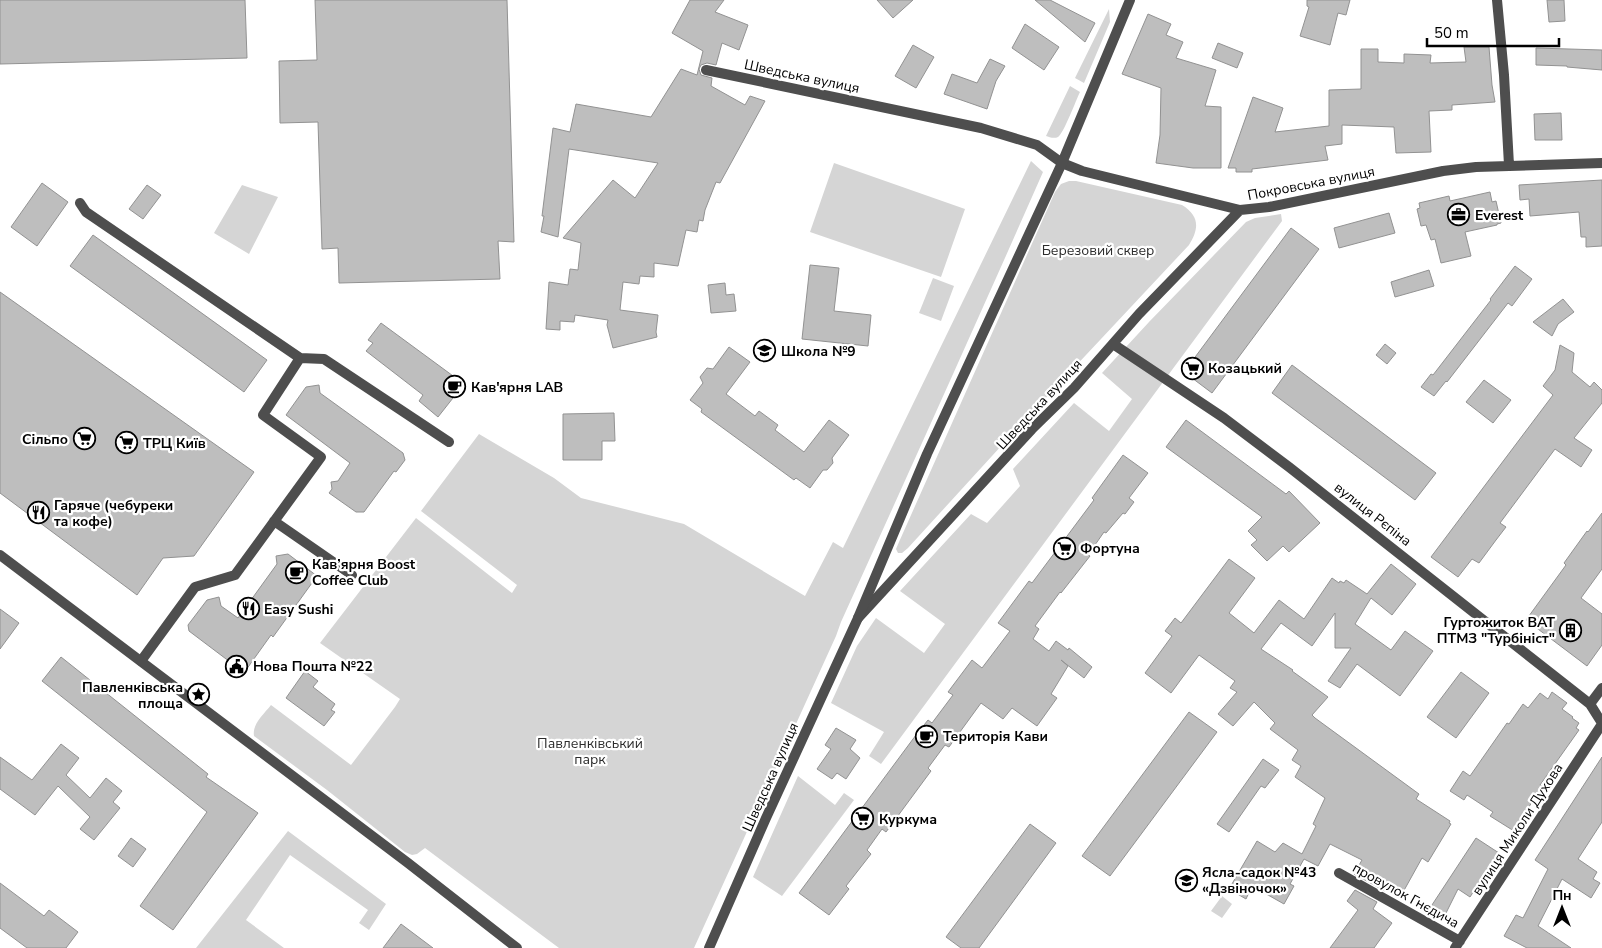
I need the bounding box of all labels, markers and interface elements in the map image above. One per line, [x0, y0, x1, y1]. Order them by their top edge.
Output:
scale bar [1427, 15, 1560, 47]
text: 50 m [1434, 23, 1469, 43]
street label: Шведська вулиця [742, 55, 861, 98]
street label: Покровська вулиця [1246, 162, 1376, 205]
office icon: Everest [1447, 203, 1471, 227]
place label: Everest [1475, 206, 1524, 225]
park label: Березовий сквер [1042, 241, 1154, 260]
school or university icon: Школа №9 [753, 339, 777, 363]
place label: Школа №9 [781, 342, 856, 361]
street label: Шведська вулиця [992, 355, 1086, 454]
supermarket icon: Козацький [1180, 356, 1204, 380]
place label: Козацький [1208, 359, 1282, 378]
cafe icon: Кав'ярня LAB [443, 375, 467, 399]
place label: Кав'ярня LAB [471, 378, 563, 397]
supermarket icon: Сільпо [72, 427, 96, 451]
place label: Сільпо [22, 430, 68, 449]
supermarket icon: ТРЦ Київ [115, 431, 139, 455]
place label: ТРЦ Київ [143, 434, 206, 453]
street label: вулиця Рєпіна [1330, 478, 1415, 551]
place label: Гаряче (чебуреки та кофе) [54, 496, 173, 531]
restaurant icon: Гаряче (чебуреки та кофе) [26, 501, 50, 525]
supermarket icon: Фортуна [1052, 536, 1076, 560]
place label: Фортуна [1080, 539, 1140, 558]
place label: Кав’ярня Boost Coffee Club [312, 555, 416, 590]
cafe icon: Кав’ярня Boost Coffee Club [284, 560, 308, 584]
restaurant icon: Easy Sushi [236, 597, 260, 621]
place label: Easy Sushi [264, 600, 333, 619]
place label: Гуртожиток ВАТ ПТМЗ "Турбініст" [1437, 613, 1555, 648]
building icon: Гуртожиток ВАТ ПТМЗ "Турбініст" [1559, 618, 1583, 642]
public building icon: Нова Пошта №22 [225, 654, 249, 678]
place label: Нова Пошта №22 [253, 657, 373, 676]
place label: Павленківська площа [82, 678, 183, 713]
place icon: Павленківська площа [187, 683, 211, 707]
street label: Шведська вулиця [738, 720, 803, 835]
cafe icon: Територія Кави [915, 724, 939, 748]
place label: Територія Кави [943, 727, 1048, 746]
park label: Павленківський парк [537, 734, 643, 769]
street label: вулиця Миколи Духова [1468, 760, 1567, 899]
supermarket icon: Куркума [851, 807, 875, 831]
place label: Куркума [879, 810, 937, 829]
street label: провулок Гнєдича [1349, 858, 1462, 933]
place label: Ясла-садок №43 «Дзвіночок» [1202, 863, 1316, 898]
school or university icon: Ясла-садок №43 «Дзвіночок» [1174, 868, 1198, 892]
north arrow [1537, 883, 1587, 933]
text: Пн [1552, 886, 1572, 905]

